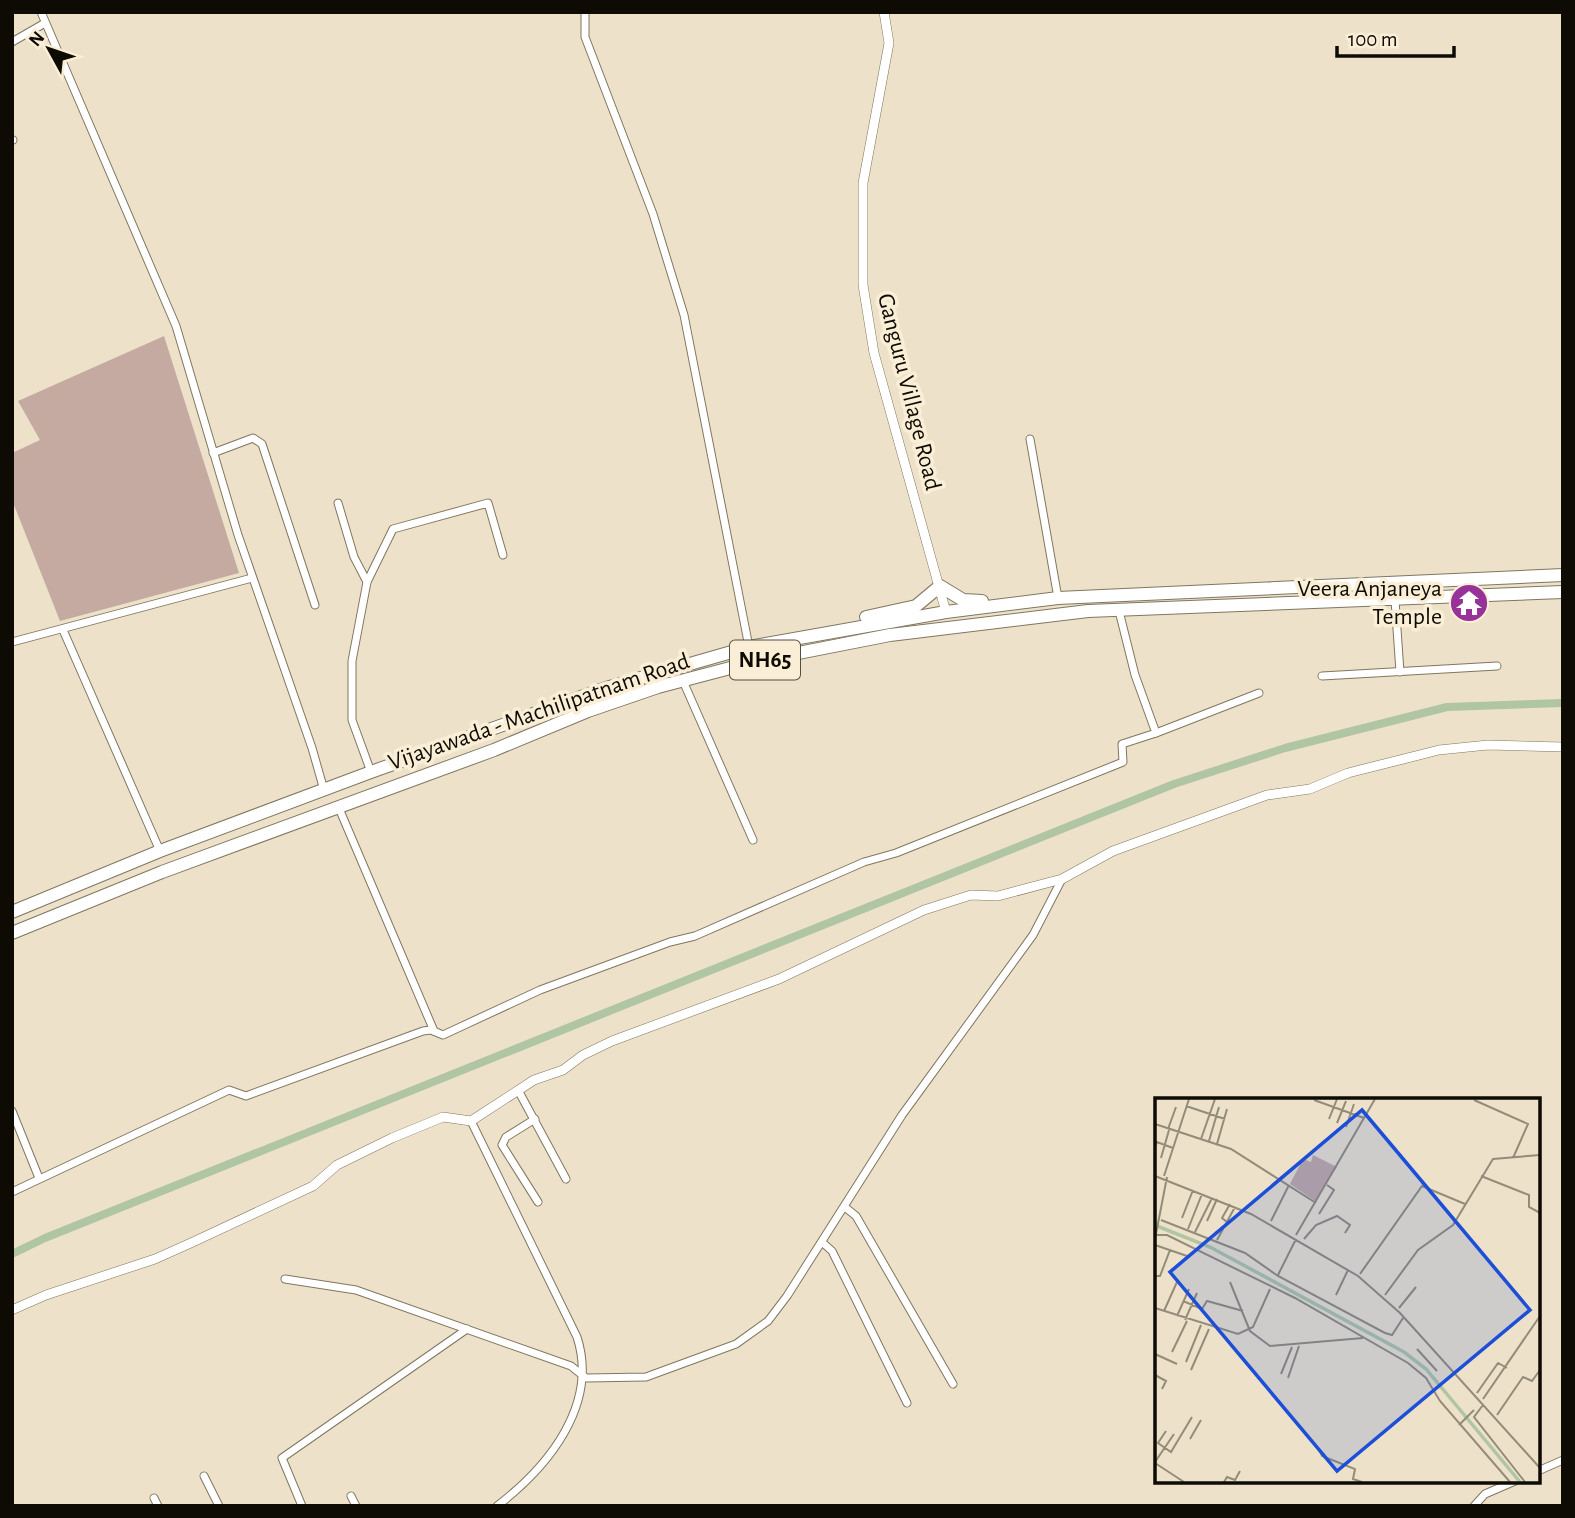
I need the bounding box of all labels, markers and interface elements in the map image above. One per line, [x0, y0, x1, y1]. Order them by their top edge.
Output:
north arrow [14, 14, 84, 84]
scale bar [1337, 14, 1454, 58]
text: N [26, 28, 49, 50]
text: 100 m [1348, 29, 1398, 50]
street label: Ganguru Village Road [873, 291, 945, 493]
place label: Veera Anjaneya Temple [1297, 577, 1442, 629]
temple icon: Veera Anjaneya Temple [1448, 582, 1490, 624]
road number: NH65 [730, 640, 800, 680]
street label: Vijayawada - Machilipatnam Road [385, 649, 693, 775]
inset map [1155, 1098, 1540, 1483]

